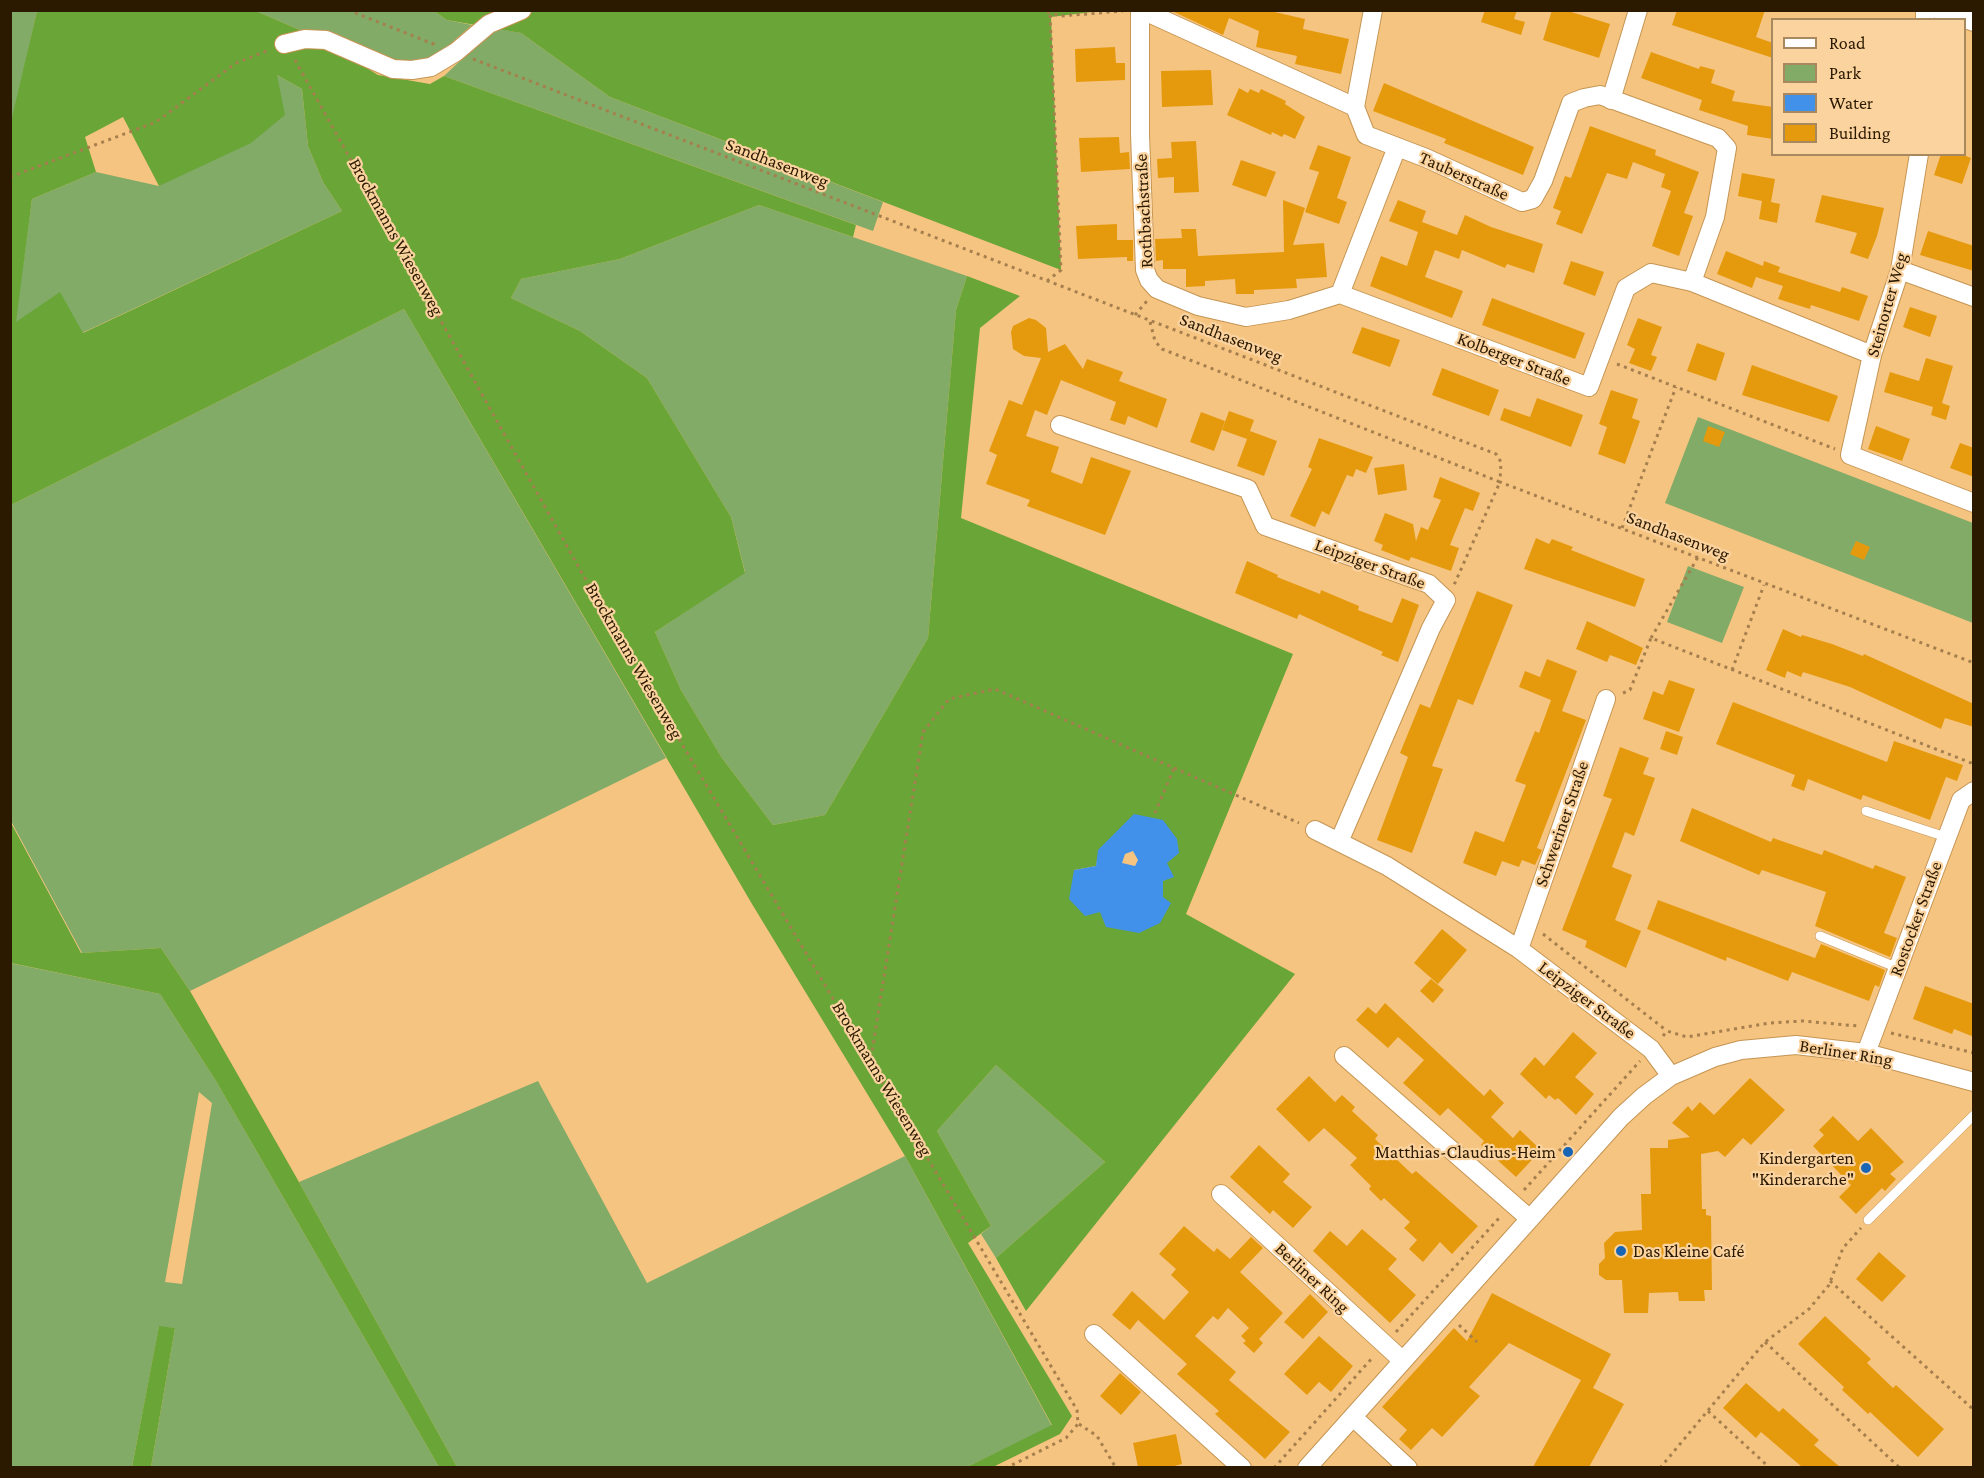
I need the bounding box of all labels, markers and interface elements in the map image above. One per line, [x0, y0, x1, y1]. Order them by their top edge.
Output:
legend [1771, 18, 1966, 156]
text: Road [1829, 33, 1866, 53]
text: Park [1829, 63, 1861, 83]
text: Water [1829, 93, 1873, 113]
text: Building [1829, 123, 1890, 143]
street label: Sandhasenweg [723, 134, 831, 192]
street label: Tauberstraße [1416, 147, 1512, 205]
street label: Rothbachstraße [1130, 153, 1158, 269]
street label: Brockmanns Wiesenweg [344, 155, 448, 319]
street label: Steinorter Weg [1862, 250, 1912, 360]
street label: Sandhasenweg [1177, 309, 1285, 367]
street label: Kolberger Straße [1454, 327, 1574, 391]
street label: Sandhasenweg [1624, 507, 1732, 565]
street label: Leipziger Straße [1312, 534, 1428, 594]
street label: Brockmanns Wiesenweg [581, 579, 687, 743]
street label: Schweriner Straße [1530, 758, 1594, 890]
street label: Rostocker Straße [1885, 859, 1947, 979]
street label: Leipziger Straße [1534, 956, 1640, 1044]
street label: Brockmanns Wiesenweg [827, 998, 937, 1160]
street label: Berliner Ring [1798, 1035, 1894, 1071]
place label: Matthias-Claudius-Heim [1375, 1141, 1556, 1163]
marker: Matthias-Claudius-Heim [1561, 1145, 1575, 1159]
place label: Kindergarten "Kinderarche" [1752, 1147, 1854, 1190]
marker: Kindergarten "Kinderarche" [1859, 1161, 1873, 1175]
street label: Berliner Ring [1270, 1238, 1354, 1318]
place label: Das Kleine Café [1633, 1240, 1744, 1262]
marker: Das Kleine Café [1614, 1244, 1628, 1258]

